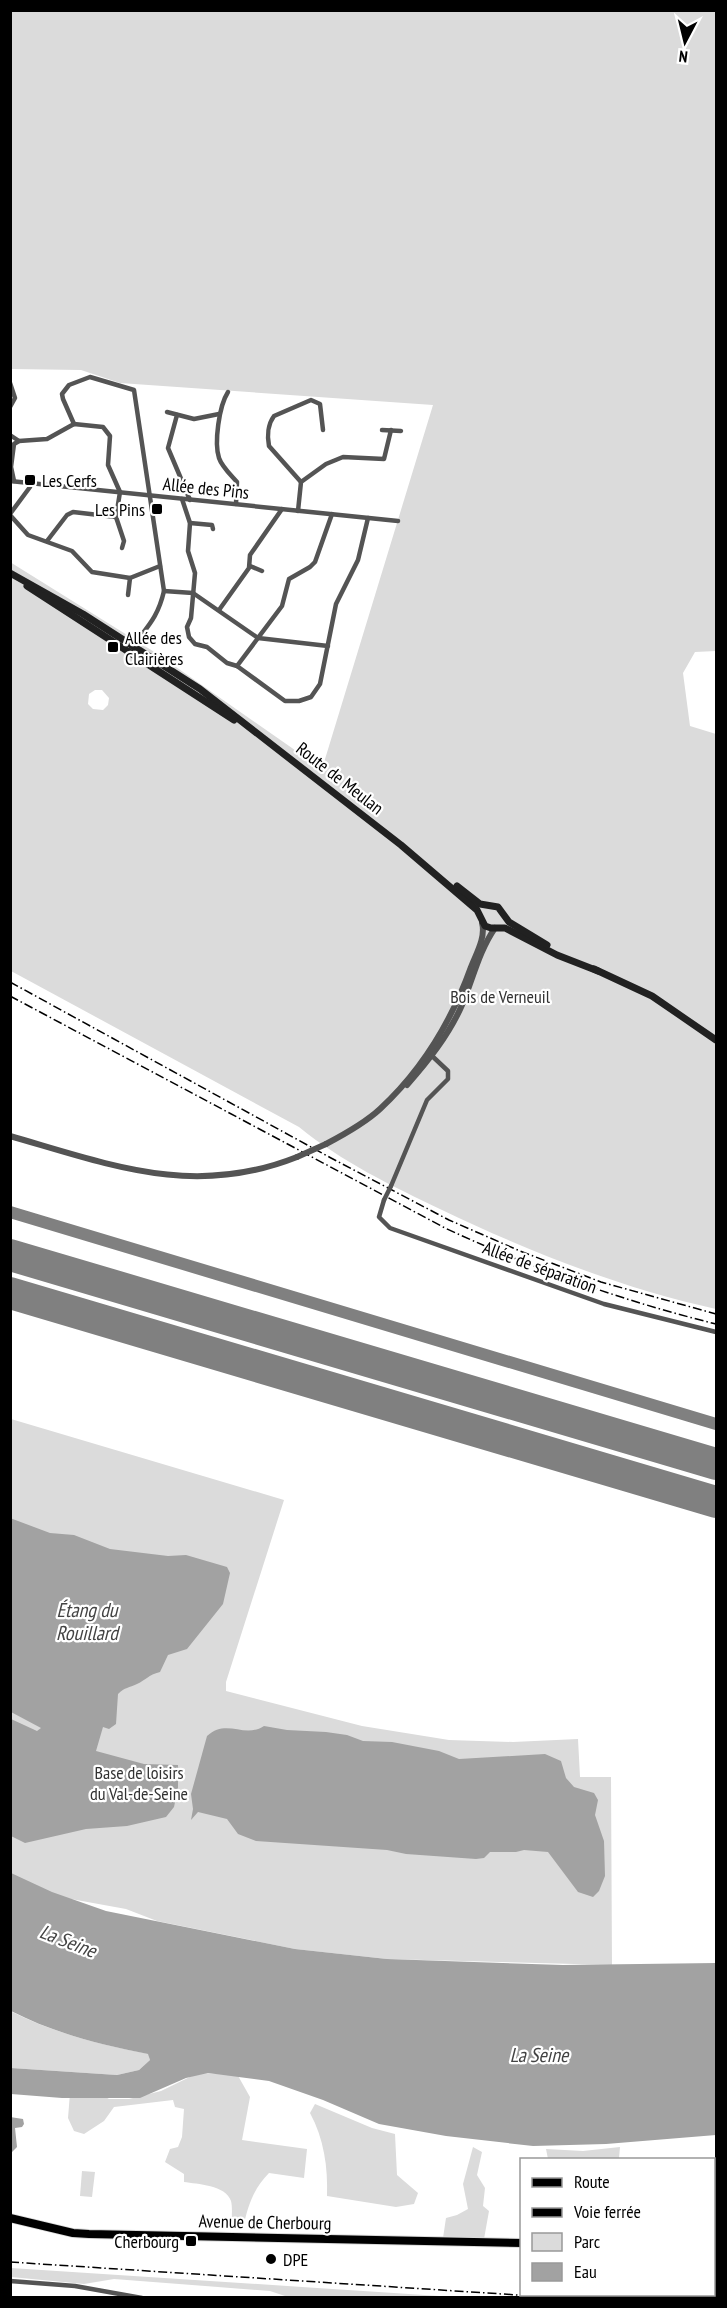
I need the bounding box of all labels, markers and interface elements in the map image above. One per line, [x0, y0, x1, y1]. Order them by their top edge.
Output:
north arrow [655, 12, 715, 72]
text: N [678, 46, 689, 67]
place label: Les Cerfs [42, 469, 97, 492]
street label: Allée des Pins [162, 472, 250, 504]
marker: Les Cerfs [23, 473, 37, 487]
place label: Les Pins [95, 498, 145, 521]
marker: Les Pins [150, 502, 164, 516]
place label: Allée des Clairières [125, 626, 183, 670]
marker: Allée des Clairières [106, 640, 120, 654]
street label: Route de Meulan [292, 737, 388, 819]
park label: Bois de Verneuil [450, 985, 551, 1008]
street label: Allée de séparation [480, 1236, 600, 1298]
water label: Étang du Rouillard [56, 1597, 120, 1646]
park label: Base de loisirs du Val-de-Seine [90, 1761, 188, 1805]
water label: La Seine [36, 1918, 102, 1964]
water label: La Seine [510, 2042, 570, 2068]
legend [520, 2158, 715, 2296]
text: Route [574, 2170, 610, 2193]
text: Voie ferrée [573, 2200, 641, 2223]
street label: Avenue de Cherbourg [198, 2209, 332, 2235]
place label: Cherbourg [114, 2230, 179, 2253]
text: Parc [574, 2230, 601, 2253]
marker: Cherbourg [184, 2234, 198, 2248]
place label: DPE [283, 2248, 308, 2271]
marker: DPE [264, 2252, 278, 2266]
text: Eau [574, 2260, 597, 2283]

